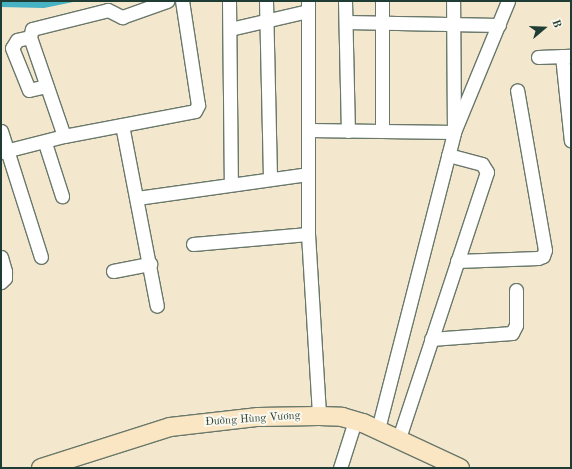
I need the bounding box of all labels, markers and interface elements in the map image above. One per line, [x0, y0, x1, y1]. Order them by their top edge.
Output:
north arrow [524, 8, 564, 48]
text: B [549, 18, 562, 29]
street label: Đường Hùng Vương [205, 410, 301, 430]

